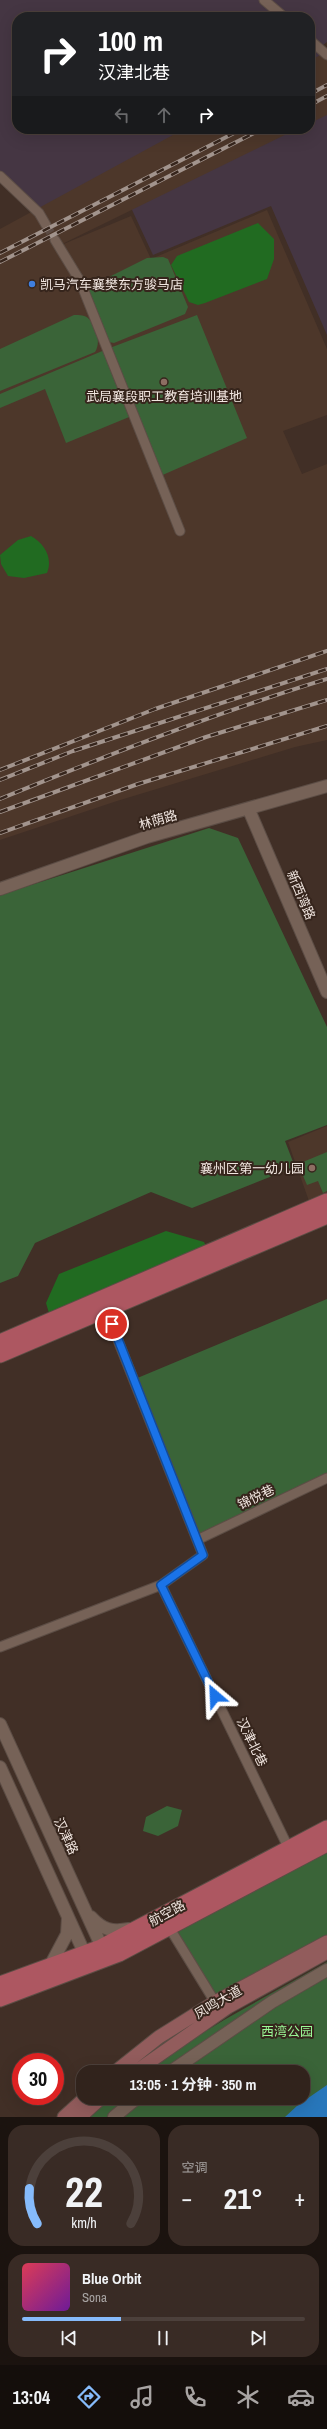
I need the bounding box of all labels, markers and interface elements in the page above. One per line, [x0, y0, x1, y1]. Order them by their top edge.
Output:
text: 100 m [98, 22, 163, 60]
icon: right [32, 28, 84, 80]
text: 汉津北巷 [98, 60, 170, 85]
icon: left [111, 104, 133, 126]
icon: ahead [153, 104, 175, 126]
icon: right [195, 104, 217, 126]
place label: 凯马汽车襄樊东方骏马店 [40, 276, 183, 293]
marker: 凯马汽车襄樊东方骏马店 [27, 279, 37, 289]
marker: 武局襄段职工教育培训基地 [159, 377, 169, 387]
place label: 武局襄段职工教育培训基地 [86, 388, 242, 405]
street label: 林荫路 [137, 806, 179, 834]
street label: 新西湾路 [283, 868, 319, 922]
place label: 襄州区第一幼儿园 [200, 1160, 304, 1177]
marker: 襄州区第一幼儿园 [307, 1163, 317, 1173]
pin [95, 1307, 129, 1341]
icon: arrive [101, 1313, 123, 1335]
street label: 锦悦巷 [235, 1481, 277, 1513]
position arrow [194, 1675, 236, 1717]
street label: 汉津北巷 [233, 1715, 271, 1769]
street label: 汉津路 [50, 1815, 82, 1857]
street label: 航空路 [146, 1896, 188, 1930]
street label: 凤鸣大道 [191, 1982, 245, 2022]
park label: 西湾公园 [261, 2023, 313, 2040]
speed limit sign: 30 [12, 2053, 64, 2105]
text: 13:05 · 1 分钟 · 350 m [129, 2074, 257, 2095]
text: 空调 [182, 2159, 208, 2176]
text: 22 [65, 2163, 103, 2219]
text: 21° [224, 2178, 263, 2218]
text: − [182, 2183, 192, 2213]
text: + [294, 2183, 305, 2213]
text: km/h [71, 2212, 96, 2231]
text: Blue Orbit [82, 2268, 141, 2289]
text: Sona [82, 2289, 107, 2306]
icon: previous [58, 2327, 80, 2349]
icon: pause [152, 2327, 174, 2349]
icon: next [247, 2327, 269, 2349]
icon: directions [75, 2383, 103, 2411]
icon: music [128, 2383, 156, 2411]
icon: phone [181, 2383, 209, 2411]
icon: climate [234, 2383, 262, 2411]
icon: car [287, 2383, 315, 2411]
text: 13:04 [12, 2385, 50, 2410]

